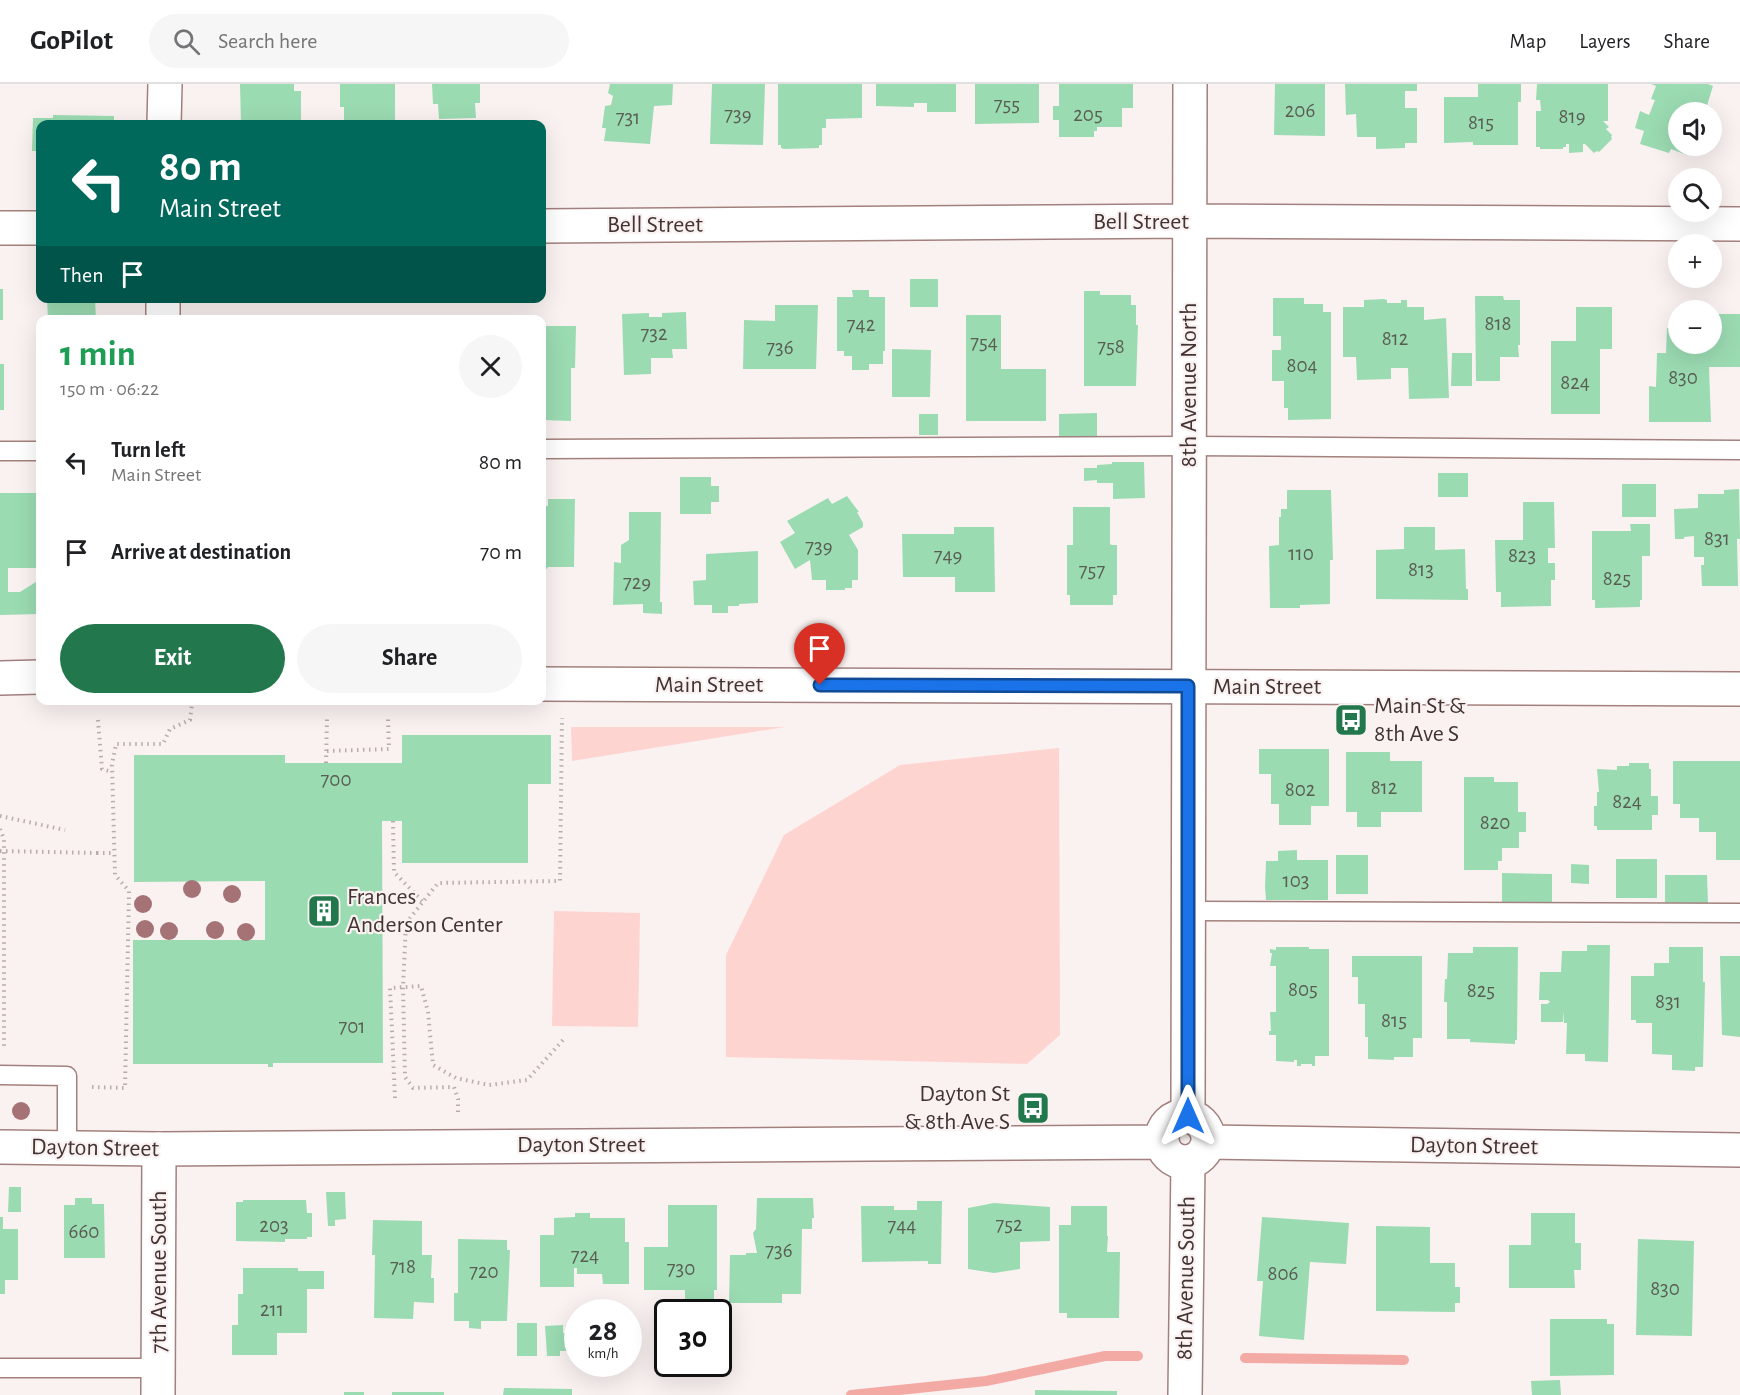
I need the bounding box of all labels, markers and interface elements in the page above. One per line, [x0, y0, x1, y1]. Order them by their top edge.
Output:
search box [149, 14, 569, 68]
icon: search [170, 25, 203, 58]
text: GoPilot [30, 27, 113, 55]
text: Search here [218, 30, 318, 52]
text: Map [1510, 31, 1546, 52]
text: Layers [1579, 31, 1630, 52]
text: Share [1663, 31, 1710, 52]
house number: 755 [994, 94, 1020, 115]
house number: 206 [1285, 100, 1315, 121]
map controls [1668, 102, 1722, 354]
button: sound [1668, 102, 1722, 156]
house number: 739 [724, 104, 752, 125]
house number: 205 [1073, 104, 1103, 125]
house number: 819 [1558, 106, 1586, 127]
house number: 731 [616, 107, 640, 128]
house number: 815 [1468, 112, 1494, 133]
icon: left [60, 144, 138, 222]
text: 80 m [159, 146, 242, 188]
button: search [1668, 168, 1722, 222]
text: Main Street [159, 195, 281, 222]
street label: Bell Street [1093, 210, 1189, 234]
street label: Bell Street [607, 213, 703, 237]
button: + [1668, 234, 1722, 288]
icon: arrive [116, 258, 149, 291]
text: Then [60, 264, 104, 286]
button: − [1668, 300, 1722, 354]
street label: 8th Avenue North [1177, 303, 1201, 467]
house number: 818 [1484, 313, 1512, 334]
house number: 742 [847, 314, 875, 335]
house number: 732 [641, 323, 667, 344]
house number: 812 [1382, 328, 1408, 349]
house number: 754 [970, 332, 998, 353]
button: close [459, 335, 522, 398]
text: 1 min [60, 336, 136, 372]
house number: 758 [1097, 336, 1125, 357]
house number: 736 [766, 337, 794, 358]
house number: 804 [1286, 355, 1318, 376]
house number: 830 [1668, 367, 1698, 388]
house number: 824 [1560, 372, 1590, 393]
text: 150 m · 06:22 [60, 379, 159, 399]
text: Turn left [111, 439, 185, 461]
icon: left [60, 446, 93, 479]
text: 80 m [479, 451, 522, 473]
text: Main Street [111, 465, 201, 485]
house number: 831 [1704, 528, 1730, 549]
icon: arrive [60, 536, 93, 569]
house number: 739 [805, 536, 833, 557]
text: Arrive at destination [111, 541, 291, 563]
text: 70 m [480, 541, 522, 563]
house number: 110 [1288, 543, 1314, 564]
house number: 749 [934, 545, 962, 566]
house number: 823 [1508, 545, 1536, 566]
house number: 813 [1408, 559, 1434, 580]
house number: 757 [1079, 560, 1105, 581]
house number: 825 [1603, 568, 1631, 589]
house number: 729 [623, 572, 651, 593]
pin [794, 623, 845, 685]
button: Exit [60, 624, 285, 693]
button: Share [297, 624, 522, 693]
icon: arrive [803, 632, 836, 665]
street label: Main Street [655, 673, 764, 697]
street label: Main Street [1213, 675, 1322, 699]
place label: Main St & 8th Ave S [1374, 694, 1466, 746]
bus stop icon: Main St & 8th Ave S [1333, 702, 1369, 738]
house number: 700 [321, 769, 351, 790]
house number: 812 [1371, 777, 1397, 798]
house number: 802 [1285, 779, 1315, 800]
house number: 824 [1612, 791, 1642, 812]
house number: 820 [1480, 812, 1510, 833]
house number: 103 [1283, 870, 1309, 891]
place label: Frances Anderson Center [347, 885, 503, 937]
building icon: Frances Anderson Center [306, 893, 342, 929]
house number: 805 [1288, 979, 1318, 1000]
house number: 825 [1467, 980, 1495, 1001]
house number: 831 [1655, 991, 1681, 1012]
house number: 815 [1381, 1010, 1407, 1031]
house number: 701 [338, 1016, 366, 1037]
place label: Dayton St & 8th Ave S [904, 1082, 1010, 1134]
position arrow [1156, 1084, 1220, 1148]
bus stop icon: Dayton St & 8th Ave S [1015, 1090, 1051, 1126]
street label: Dayton Street [517, 1133, 645, 1157]
street label: Dayton Street [1410, 1133, 1539, 1159]
street label: Dayton Street [31, 1135, 160, 1161]
street label: 7th Avenue South [147, 1190, 171, 1354]
street label: 8th Avenue South [1173, 1196, 1199, 1360]
house number: 752 [995, 1214, 1023, 1235]
house number: 203 [259, 1215, 289, 1236]
house number: 744 [888, 1215, 916, 1236]
house number: 660 [69, 1221, 99, 1242]
house number: 736 [765, 1240, 793, 1261]
house number: 724 [571, 1245, 599, 1266]
house number: 718 [390, 1256, 416, 1277]
house number: 730 [667, 1258, 695, 1279]
house number: 720 [469, 1261, 499, 1282]
house number: 806 [1268, 1263, 1298, 1284]
house number: 830 [1650, 1278, 1680, 1299]
house number: 211 [260, 1299, 284, 1320]
speed limit sign: 30 [654, 1299, 732, 1377]
text: 28 [589, 1316, 617, 1346]
text: km/h [588, 1346, 618, 1361]

